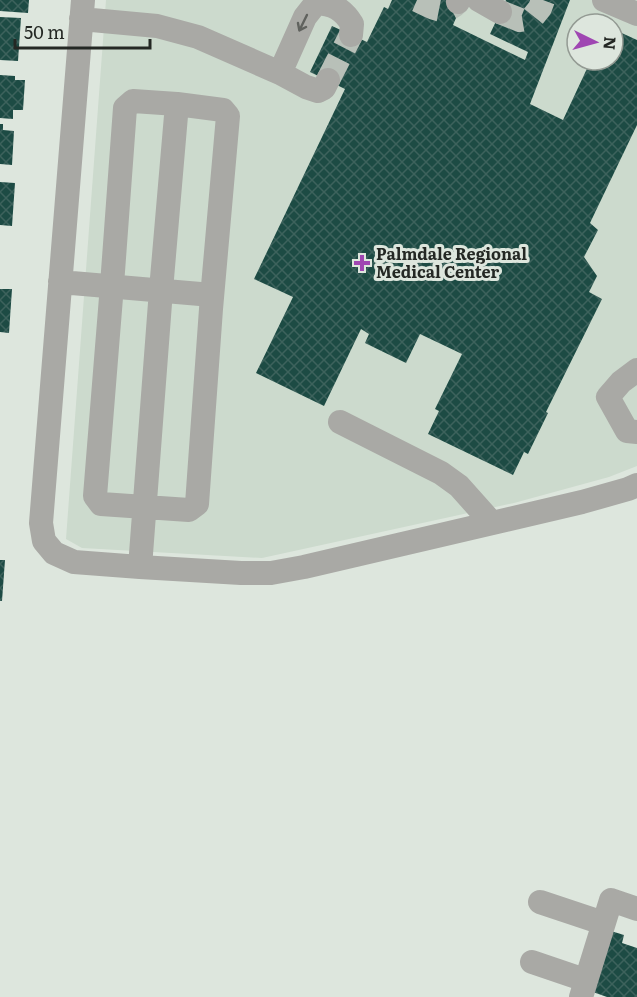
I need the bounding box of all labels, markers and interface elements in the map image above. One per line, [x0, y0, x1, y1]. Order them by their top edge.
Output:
scale bar [15, 12, 150, 50]
north arrow [565, 12, 625, 72]
one-way arrow [297, 14, 309, 31]
text: 50 m [24, 18, 65, 45]
text: N [598, 36, 623, 51]
place label: Palmdale Regional Medical Center [376, 241, 527, 283]
marker: Palmdale Regional Medical Center [353, 254, 371, 272]

